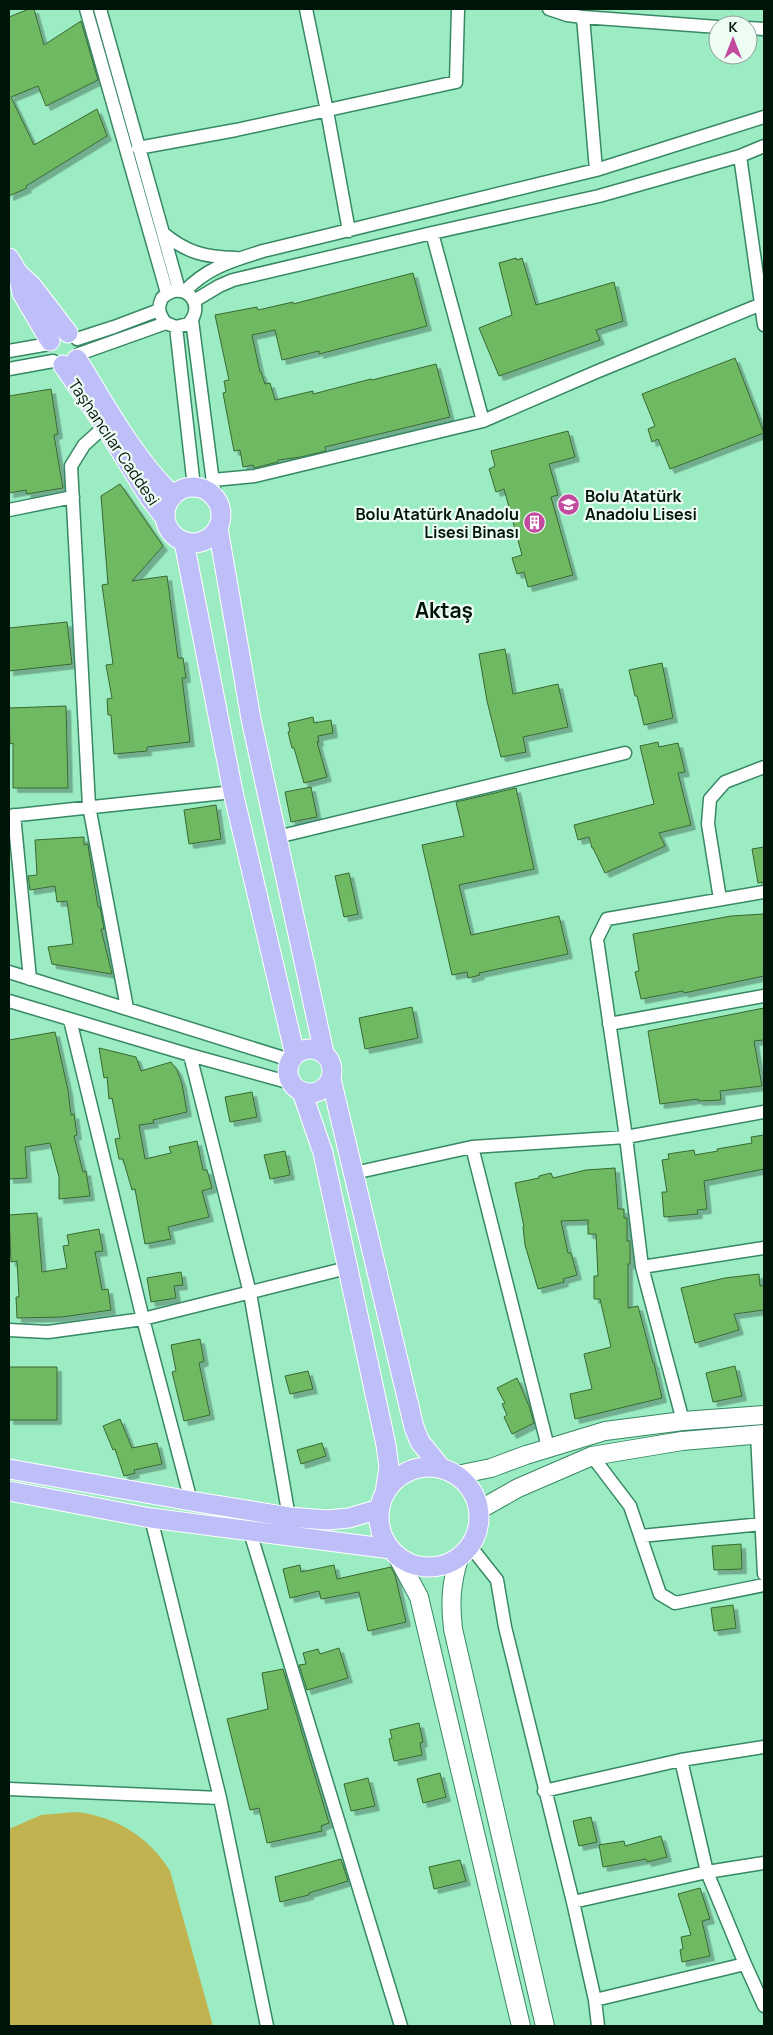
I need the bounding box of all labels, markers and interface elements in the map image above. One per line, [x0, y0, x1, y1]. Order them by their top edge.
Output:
north arrow [708, 15, 758, 65]
text: K [728, 17, 738, 36]
street label: Taşhancılar Caddesi [63, 374, 165, 510]
place label: Bolu Atatürk Anadolu Lisesi [585, 485, 697, 525]
school or university icon: Bolu Atatürk Anadolu Lisesi [557, 493, 581, 517]
place label: Bolu Atatürk Anadolu Lisesi Binası [355, 503, 519, 543]
building icon: Bolu Atatürk Anadolu Lisesi Binası [523, 511, 547, 535]
district label: Aktaş [415, 596, 473, 624]

